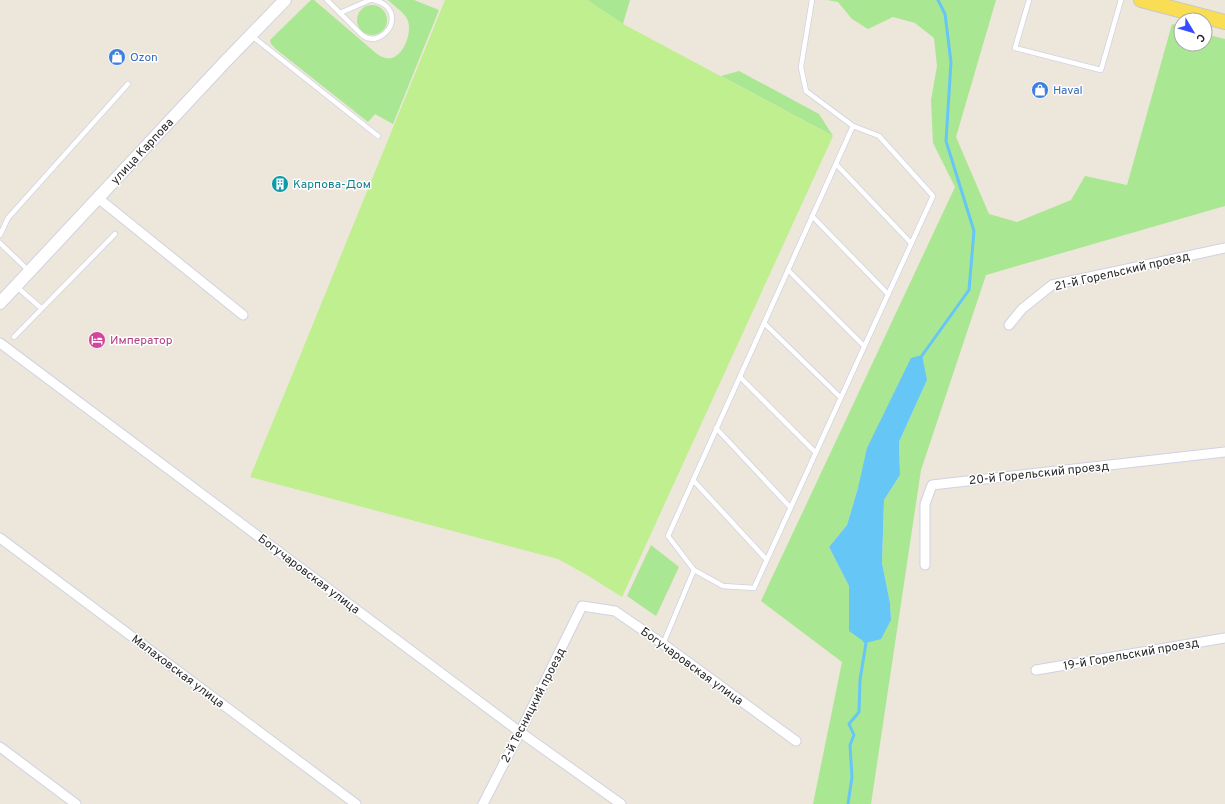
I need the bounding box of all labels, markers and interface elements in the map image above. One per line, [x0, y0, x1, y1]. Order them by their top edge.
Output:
north arrow [1173, 12, 1213, 52]
text: С [1192, 30, 1208, 45]
shop icon: Ozon [107, 47, 127, 67]
place label: Ozon [130, 50, 158, 66]
shop icon: Haval [1030, 80, 1050, 100]
place label: Haval [1053, 83, 1083, 99]
street label: улица Карпова [108, 115, 178, 188]
building icon: Карпова-Дом [270, 174, 290, 194]
place label: Карпова-Дом [293, 177, 371, 193]
street label: 21-й Горельский проезд [1053, 249, 1191, 295]
hotel icon: Император [87, 330, 107, 350]
place label: Император [110, 333, 173, 349]
street label: 20-й Горельский проезд [968, 459, 1110, 489]
street label: Богучаровская улица [254, 531, 363, 618]
street label: Богучаровская улица [637, 624, 746, 710]
street label: Малаховская улица [128, 632, 227, 712]
street label: 19-й Горельский проезд [1062, 635, 1200, 675]
street label: 2-й Тесницкий проезд [498, 645, 570, 766]

